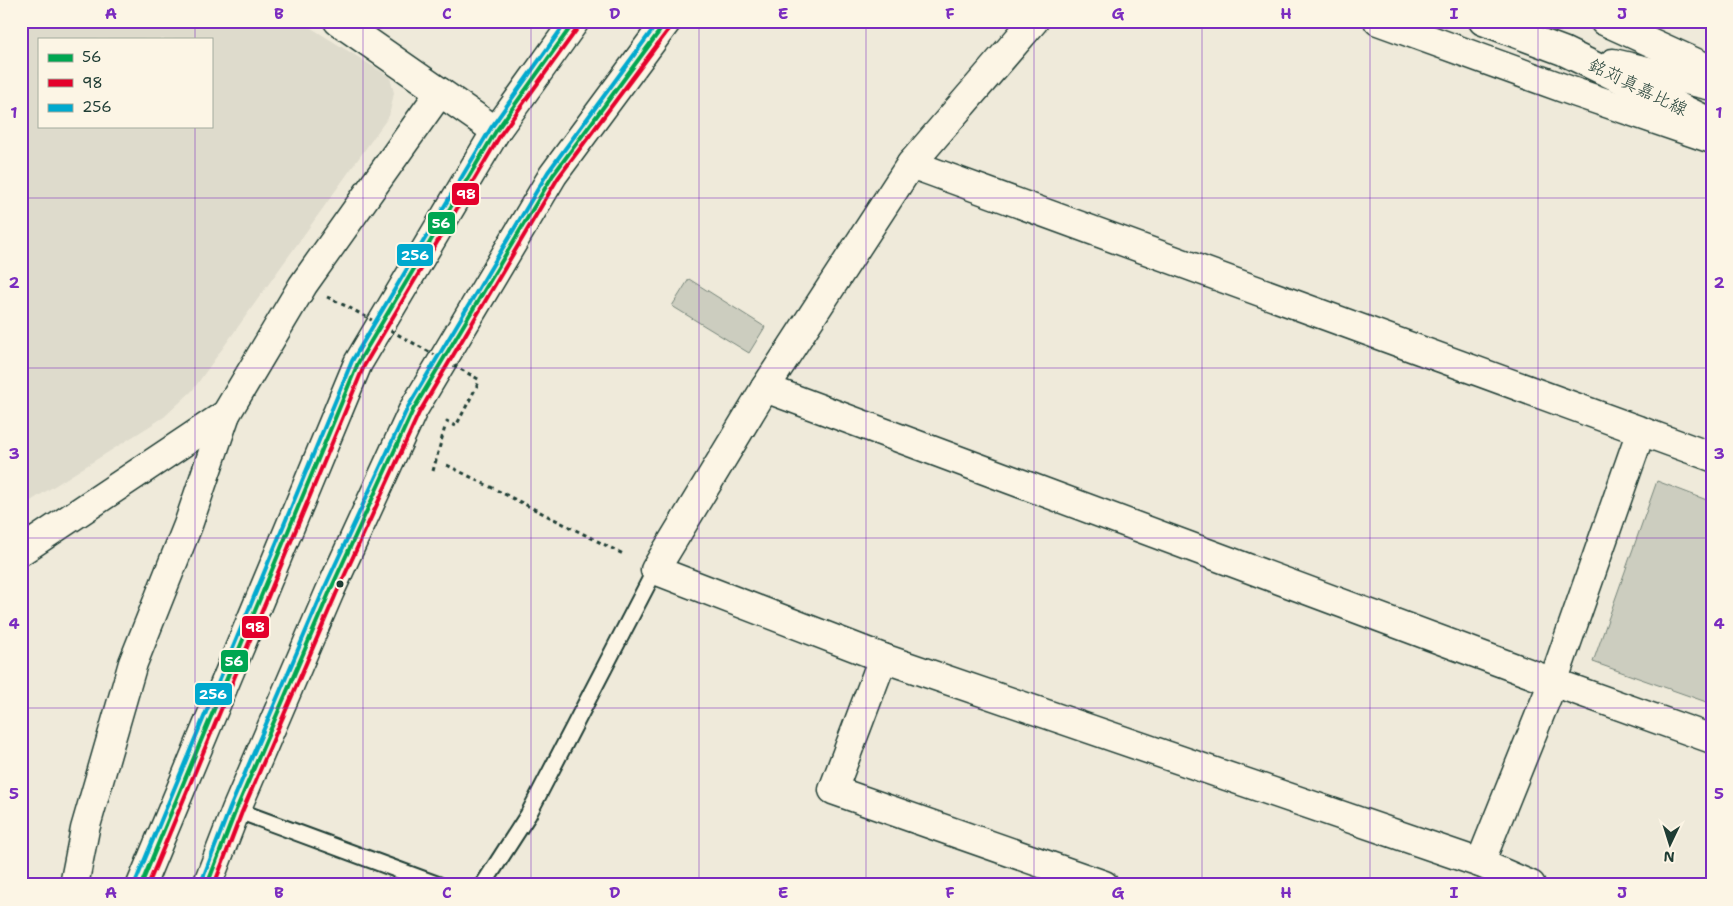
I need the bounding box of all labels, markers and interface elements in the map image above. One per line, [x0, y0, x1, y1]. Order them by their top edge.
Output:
text: A [105, 3, 117, 24]
text: B [274, 3, 284, 24]
text: C [442, 3, 452, 24]
text: D [609, 3, 621, 24]
text: E [778, 3, 788, 24]
text: F [945, 3, 955, 24]
text: G [1112, 3, 1125, 24]
text: H [1280, 3, 1292, 24]
text: I [1450, 3, 1459, 24]
text: J [1617, 3, 1627, 24]
legend [38, 38, 212, 128]
text: 56 [82, 47, 101, 67]
street label: 銘苅真嘉比線 [1584, 53, 1692, 121]
text: 98 [82, 73, 103, 93]
text: 256 [82, 97, 112, 117]
text: 1 [10, 102, 18, 123]
text: 1 [1715, 102, 1723, 123]
line badge: 98 [451, 182, 480, 206]
text: 98 [456, 185, 476, 203]
line badge: 56 [427, 211, 456, 235]
text: 56 [432, 214, 450, 232]
line badge: 256 [396, 243, 434, 267]
text: 256 [401, 246, 429, 264]
text: 2 [8, 272, 20, 293]
text: 2 [1713, 272, 1725, 293]
text: 3 [8, 443, 20, 464]
text: 3 [1713, 443, 1725, 464]
unlabelled marker [335, 579, 345, 589]
text: 4 [8, 613, 20, 634]
text: 4 [1713, 613, 1725, 634]
line badge: 98 [241, 615, 270, 639]
text: 98 [245, 618, 265, 636]
line badge: 56 [220, 649, 249, 673]
text: 56 [225, 652, 243, 670]
line badge: 256 [194, 682, 233, 706]
text: 256 [199, 685, 227, 703]
text: 5 [9, 783, 19, 804]
text: 5 [1714, 783, 1724, 804]
north arrow [1646, 818, 1696, 868]
text: N [1663, 848, 1675, 866]
text: A [105, 882, 117, 903]
text: B [274, 882, 284, 903]
text: C [442, 882, 452, 903]
text: D [609, 882, 621, 903]
text: E [778, 882, 788, 903]
text: F [945, 882, 955, 903]
text: G [1112, 882, 1125, 903]
text: H [1280, 882, 1292, 903]
text: I [1450, 882, 1459, 903]
text: J [1617, 882, 1627, 903]

